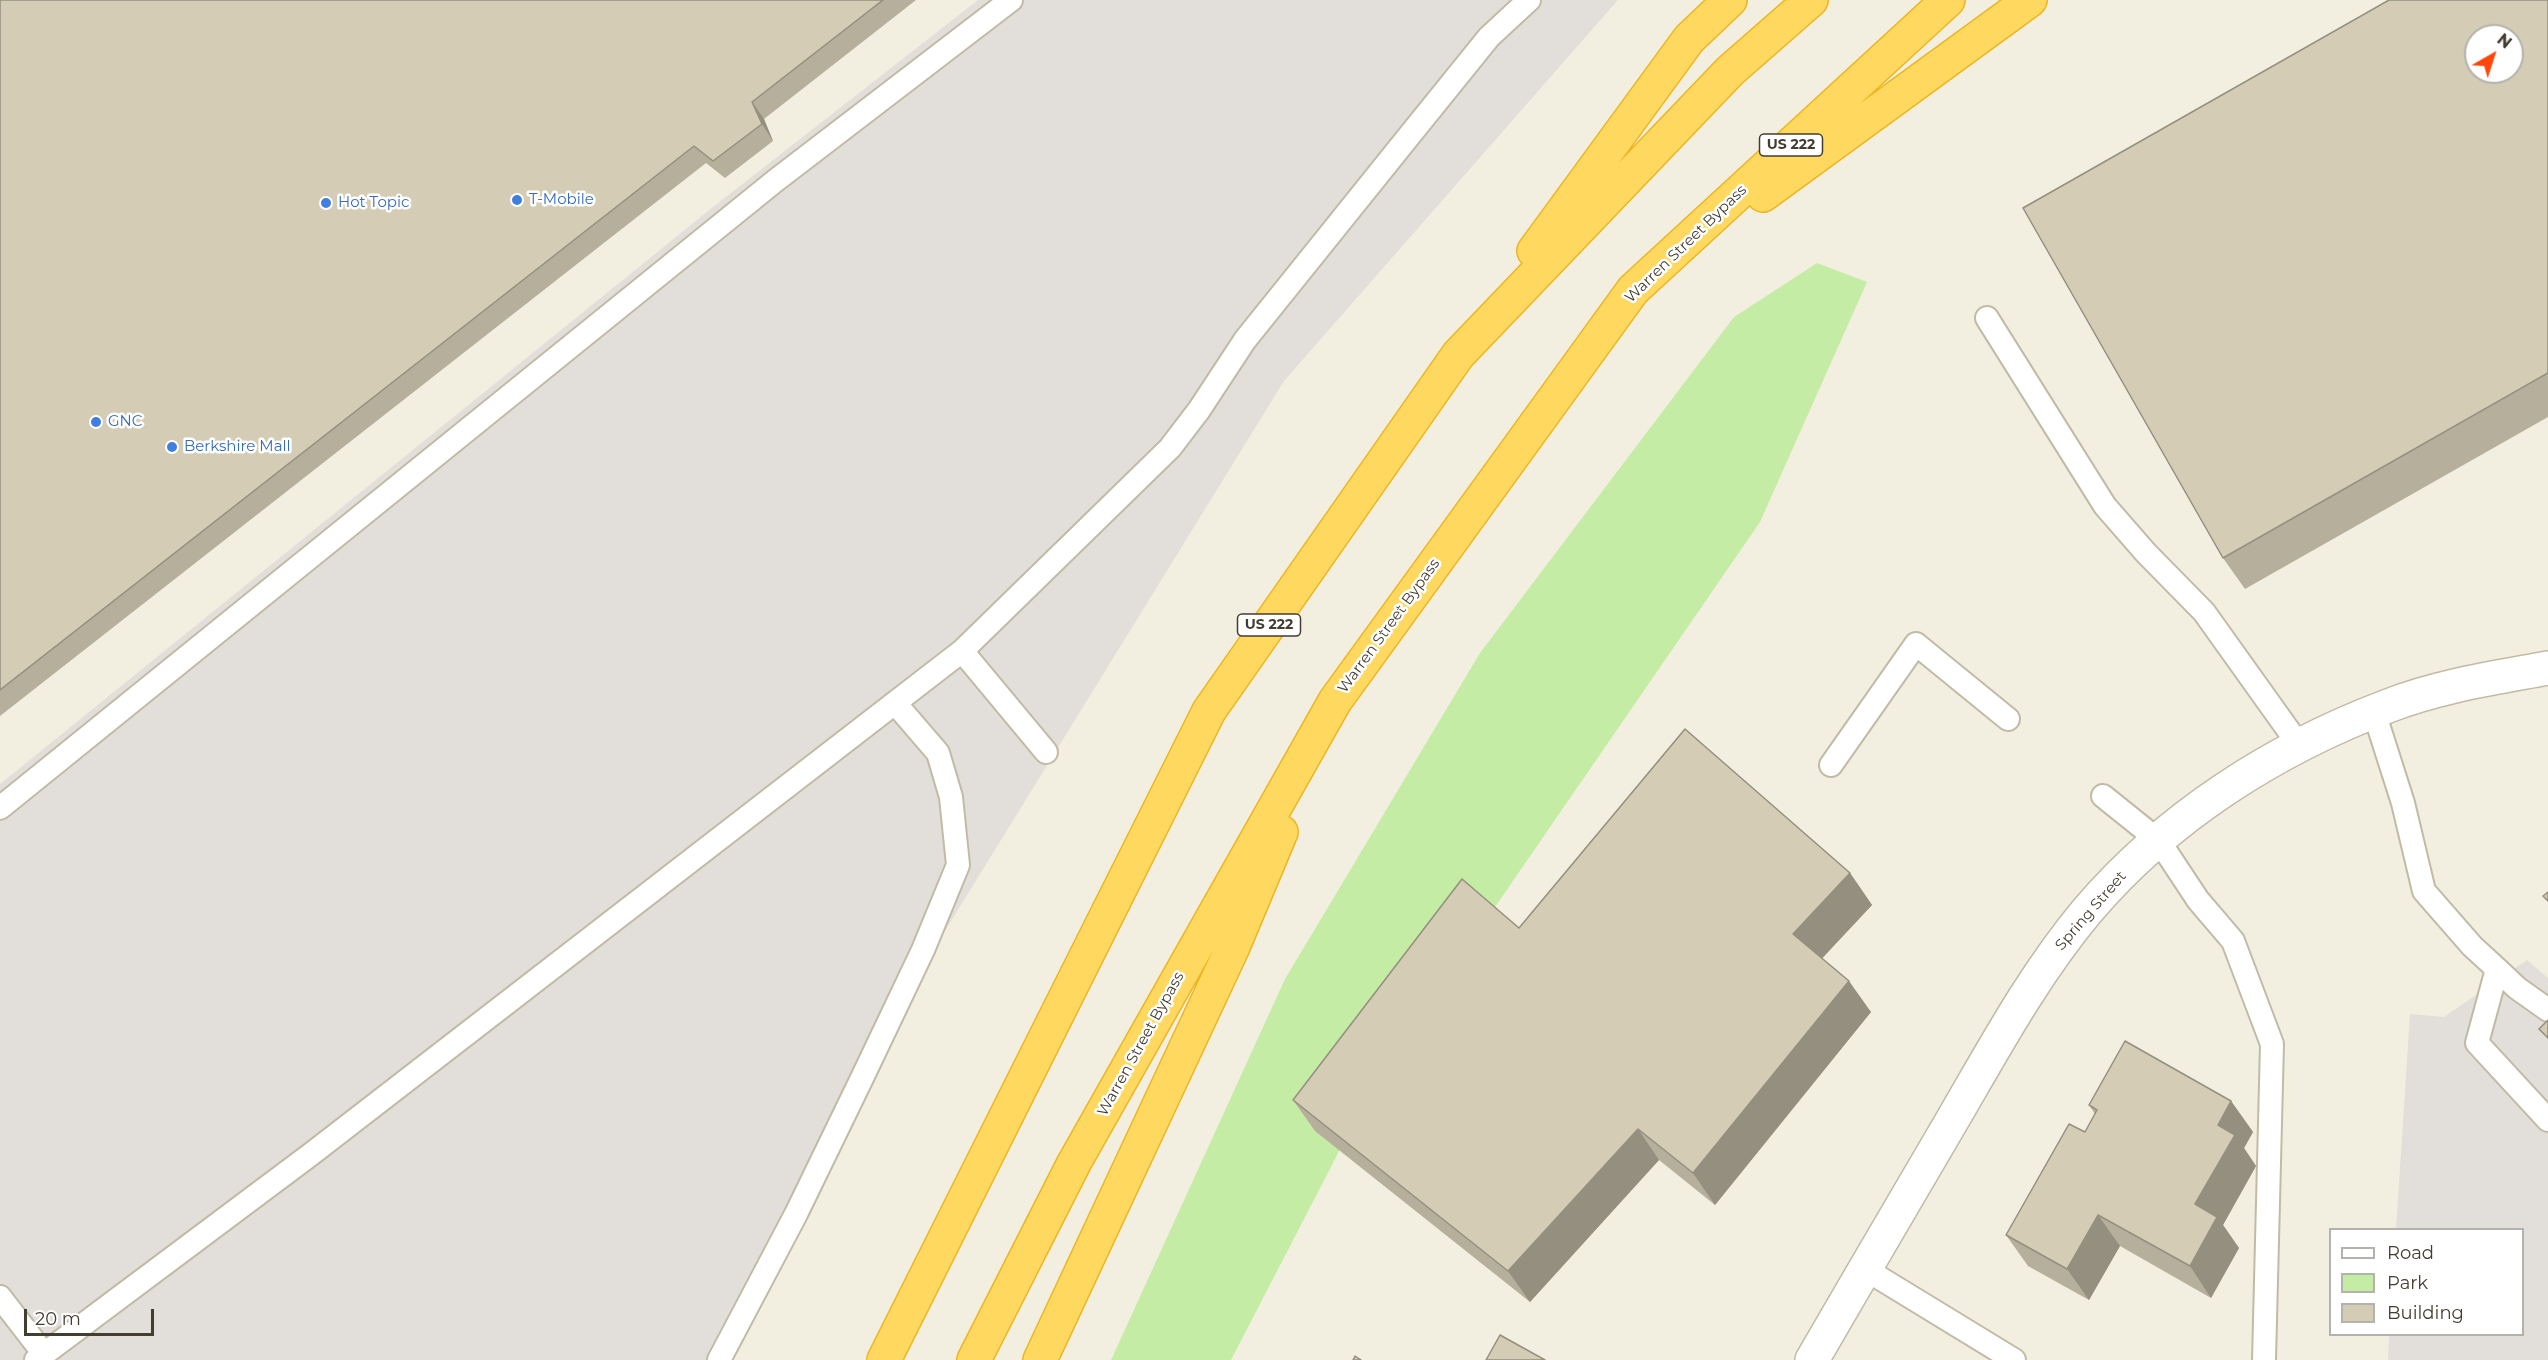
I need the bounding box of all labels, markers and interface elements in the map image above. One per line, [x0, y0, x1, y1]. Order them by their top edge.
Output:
north arrow [2464, 24, 2524, 84]
text: N [2493, 30, 2515, 53]
road number: US 222 [1760, 134, 1822, 156]
street label: Warren Street Bypass [1622, 181, 1750, 307]
place label: T-Mobile [529, 191, 594, 209]
marker: T-Mobile [510, 193, 524, 207]
place label: Hot Topic [338, 194, 409, 212]
marker: Hot Topic [319, 196, 333, 210]
place label: GNC [108, 413, 142, 431]
marker: GNC [89, 415, 103, 429]
place label: Berkshire Mall [184, 438, 291, 456]
marker: Berkshire Mall [165, 440, 179, 454]
street label: Warren Street Bypass [1334, 555, 1444, 697]
road number: US 222 [1238, 614, 1300, 636]
street label: Spring Street [2052, 868, 2130, 954]
street label: Warren Street Bypass [1094, 969, 1188, 1119]
legend [2329, 1228, 2524, 1336]
text: Road [2387, 1242, 2434, 1264]
text: Park [2387, 1272, 2428, 1294]
scale bar [27, 1297, 158, 1335]
text: Building [2387, 1302, 2464, 1324]
text: 20 m [35, 1308, 81, 1330]

